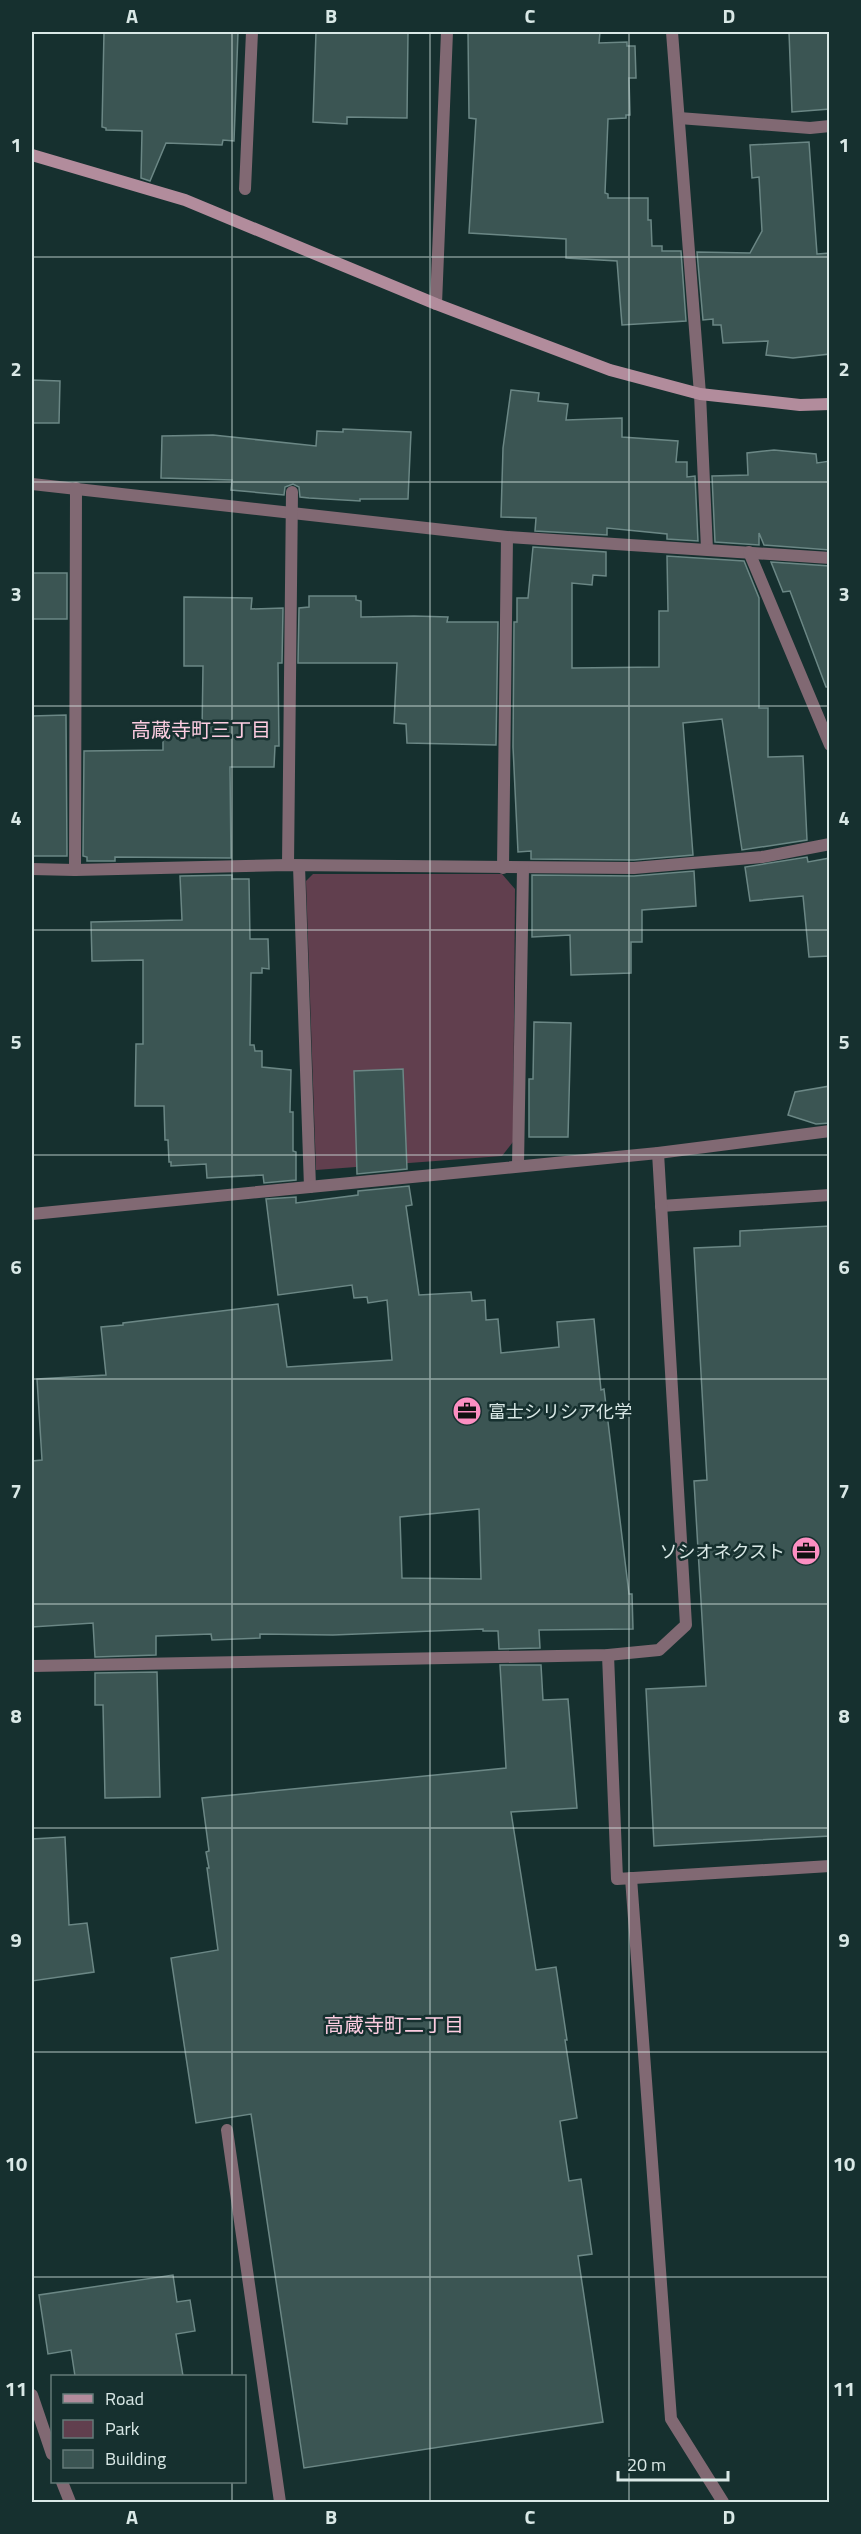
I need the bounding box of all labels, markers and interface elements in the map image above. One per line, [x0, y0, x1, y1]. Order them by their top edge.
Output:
text: A [126, 0, 138, 31]
text: B [325, 0, 337, 31]
text: C [525, 0, 536, 31]
text: D [723, 0, 735, 31]
text: 1 [10, 129, 22, 160]
text: 1 [838, 129, 850, 160]
text: 2 [10, 353, 22, 384]
text: 2 [838, 353, 850, 384]
text: 3 [10, 578, 22, 609]
text: 3 [838, 578, 850, 609]
district label: 高蔵寺町三丁目 [131, 714, 271, 745]
text: 4 [10, 802, 22, 833]
text: 4 [838, 802, 850, 833]
text: 5 [10, 1026, 22, 1057]
text: 5 [838, 1026, 850, 1057]
text: 6 [10, 1251, 22, 1282]
text: 6 [838, 1251, 850, 1282]
office icon: 富士シリシア化学 [451, 1395, 483, 1427]
place label: 富士シリシア化学 [488, 1398, 632, 1425]
text: 7 [10, 1475, 22, 1506]
text: 7 [838, 1475, 850, 1506]
office icon: ソシオネクスト [790, 1535, 822, 1567]
place label: ソシオネクスト [660, 1538, 785, 1565]
text: 8 [10, 1700, 22, 1731]
text: 8 [838, 1700, 850, 1731]
text: 9 [10, 1924, 22, 1955]
text: 9 [838, 1924, 850, 1955]
district label: 高蔵寺町二丁目 [324, 2009, 464, 2040]
text: 10 [5, 2148, 27, 2179]
text: 10 [833, 2148, 855, 2179]
text: 11 [5, 2373, 27, 2404]
text: 11 [833, 2373, 855, 2404]
legend [51, 2375, 246, 2483]
text: Road [105, 2385, 144, 2412]
text: Park [105, 2415, 140, 2442]
scale bar [618, 2444, 728, 2482]
text: Building [105, 2445, 166, 2472]
text: 20 m [627, 2451, 666, 2478]
text: A [126, 2501, 138, 2532]
text: B [325, 2501, 337, 2532]
text: C [525, 2501, 536, 2532]
text: D [723, 2501, 735, 2532]

